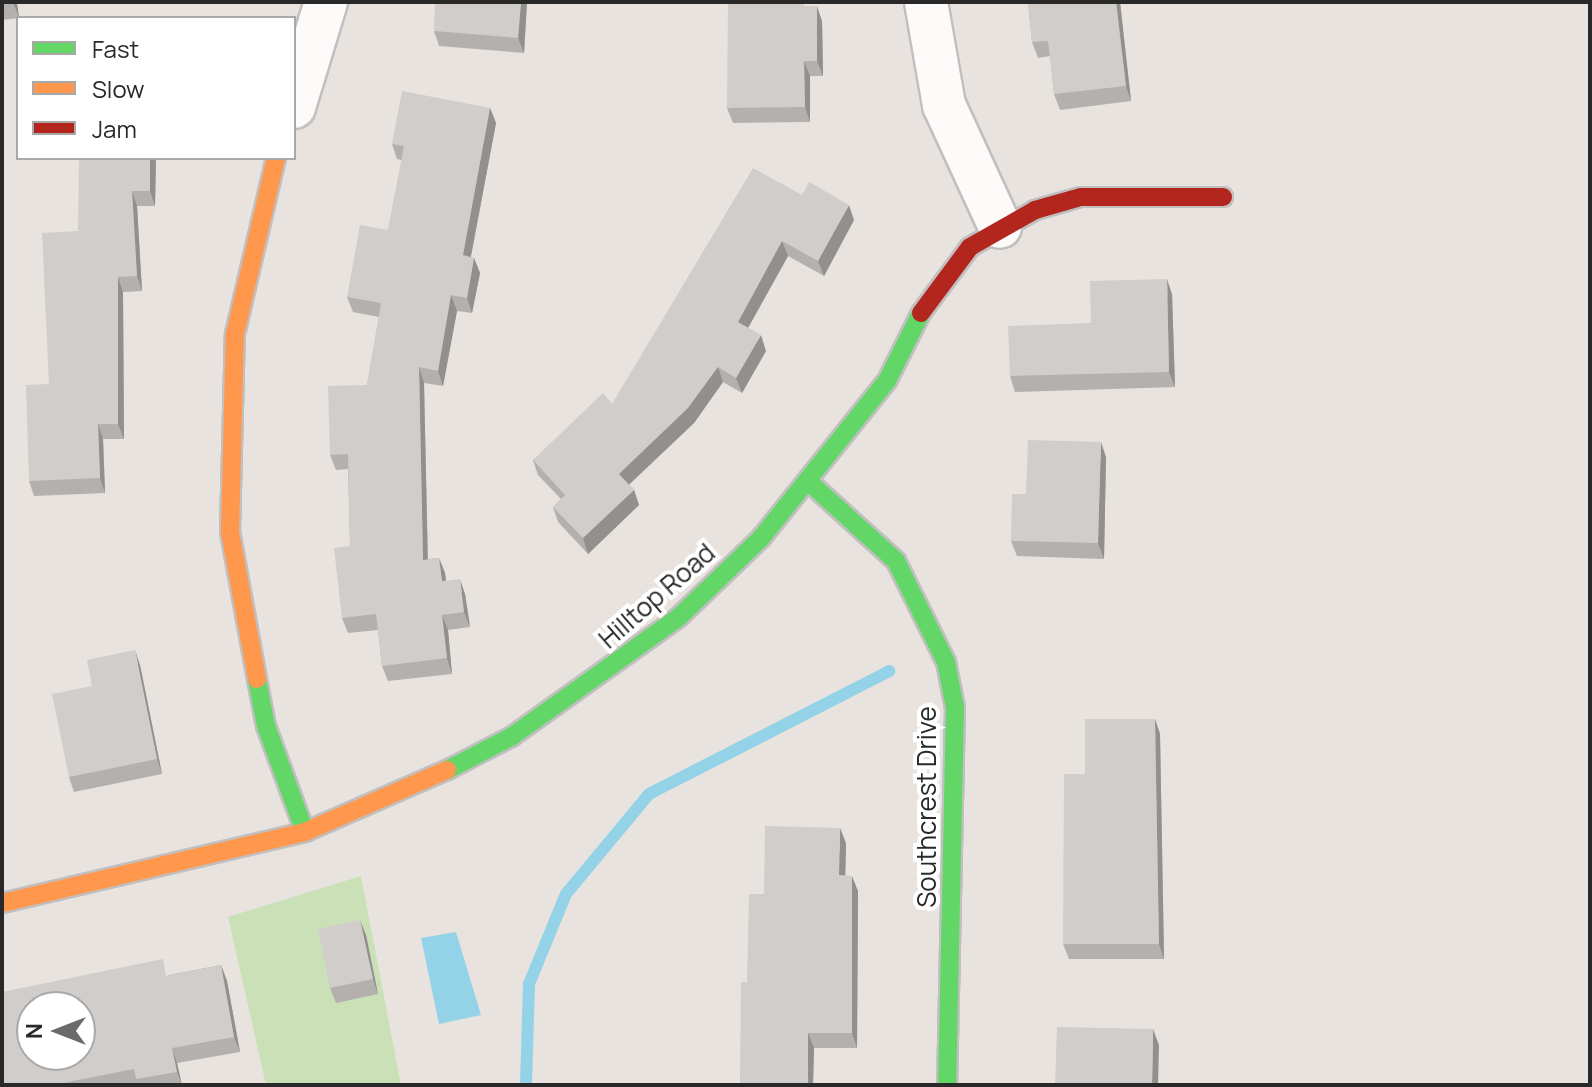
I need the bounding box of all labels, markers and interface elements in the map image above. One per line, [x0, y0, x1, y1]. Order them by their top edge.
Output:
legend [16, 16, 296, 160]
text: Fast [92, 32, 139, 65]
text: Slow [92, 72, 145, 105]
text: Jam [92, 112, 137, 145]
street label: Hilltop Road [593, 537, 721, 655]
street label: Southcrest Drive [911, 706, 943, 908]
north arrow [16, 991, 96, 1071]
text: N [19, 1023, 49, 1039]

